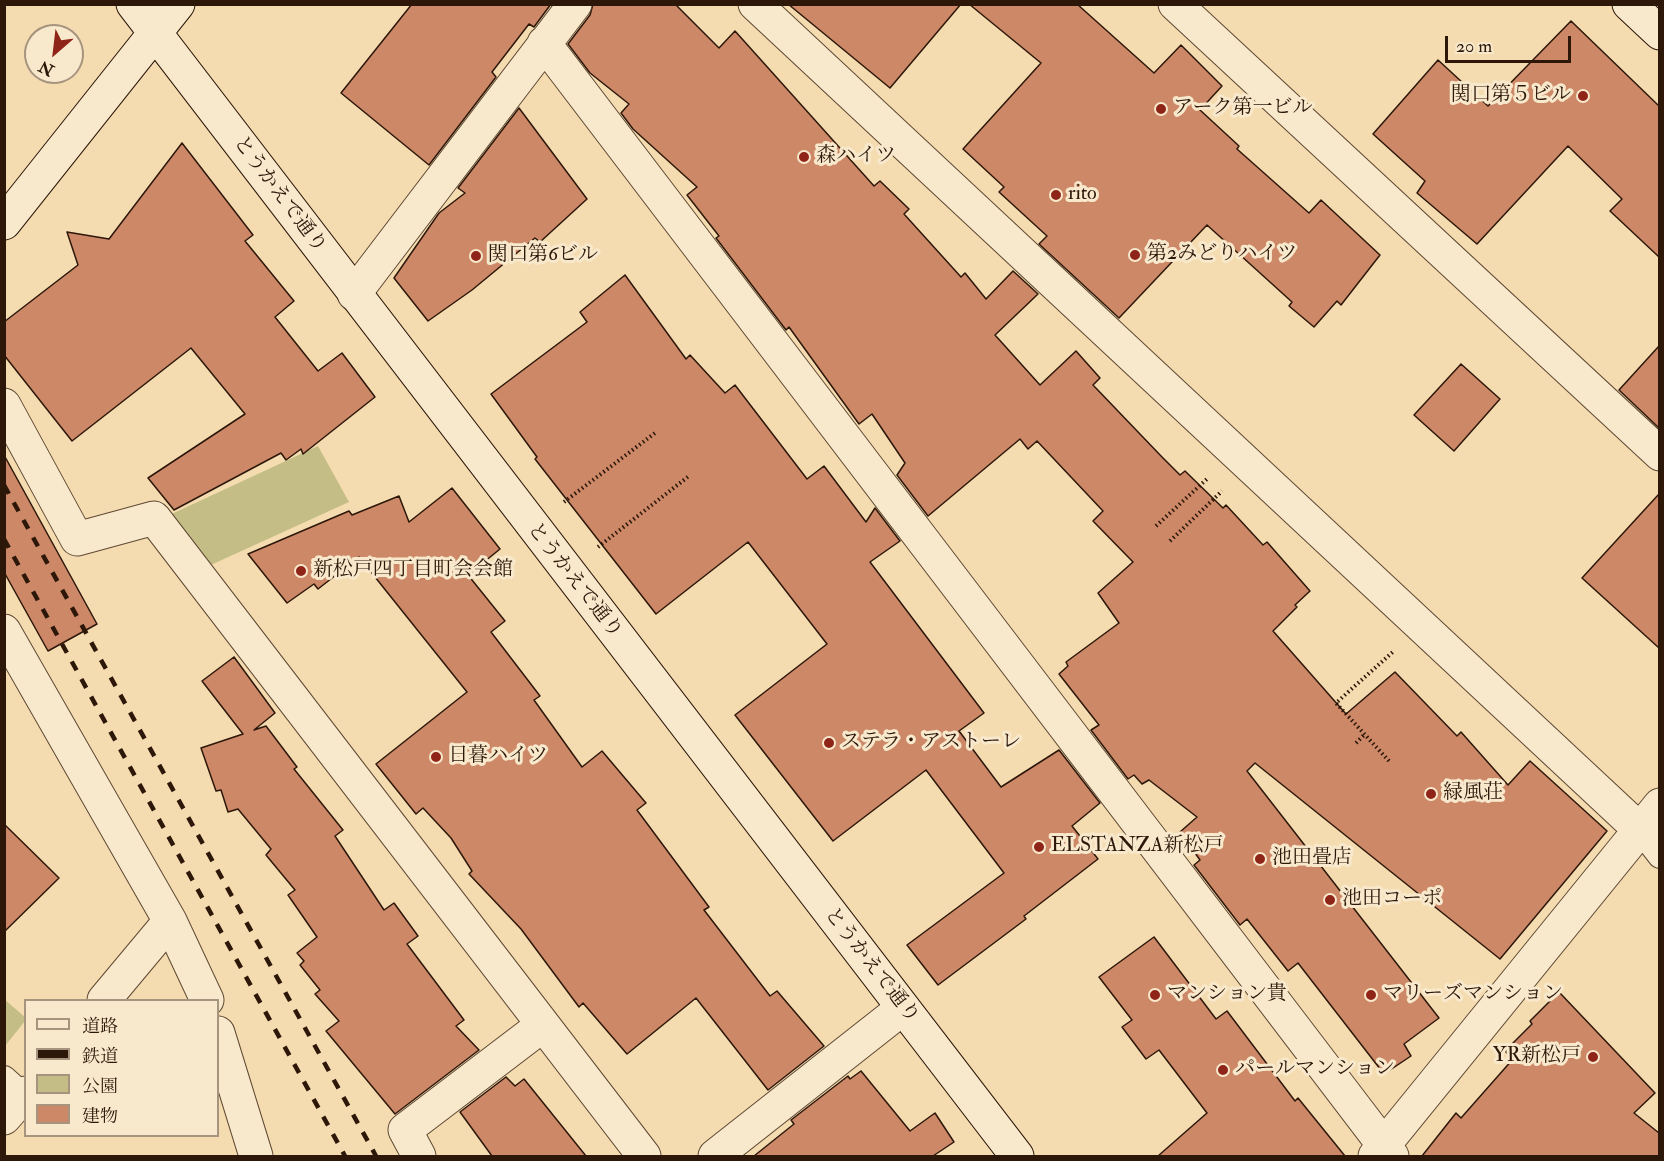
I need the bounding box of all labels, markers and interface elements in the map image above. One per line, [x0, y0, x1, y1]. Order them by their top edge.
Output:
north arrow [24, 24, 84, 84]
scale bar [1448, 24, 1574, 62]
text: 20 m [1456, 35, 1492, 58]
text: N [35, 56, 58, 80]
place label: 関口第５ビル [1451, 84, 1571, 108]
marker: 関口第５ビル [1576, 89, 1590, 103]
place label: アーク第一ビル [1173, 97, 1312, 121]
marker: アーク第一ビル [1154, 102, 1168, 116]
street label: とうかえで通り [227, 132, 331, 258]
place label: 森ハイツ [816, 145, 896, 169]
marker: 森ハイツ [797, 150, 811, 164]
place label: rito [1068, 183, 1097, 207]
marker: rito [1049, 188, 1063, 202]
place label: 第2みどりハイツ [1147, 243, 1297, 267]
place label: 関口第6ビル [488, 244, 598, 268]
marker: 第2みどりハイツ [1128, 248, 1142, 262]
marker: 関口第6ビル [469, 249, 483, 263]
street label: とうかえで通り [521, 518, 627, 644]
place label: 新松戸四丁目町会会館 [313, 559, 513, 583]
marker: 新松戸四丁目町会会館 [294, 564, 308, 578]
place label: ステラ・アストーレ [841, 731, 1021, 755]
marker: ステラ・アストーレ [822, 736, 836, 750]
place label: 日暮ハイツ [448, 745, 548, 769]
marker: 日暮ハイツ [429, 750, 443, 764]
place label: 緑風荘 [1443, 782, 1503, 806]
marker: 緑風荘 [1424, 787, 1438, 801]
place label: ELSTANZA新松戸 [1051, 835, 1224, 859]
marker: ELSTANZA新松戸 [1032, 840, 1046, 854]
place label: 池田畳店 [1272, 847, 1352, 871]
marker: 池田畳店 [1253, 852, 1267, 866]
place label: 池田コーポ [1342, 888, 1442, 912]
marker: 池田コーポ [1323, 893, 1337, 907]
street label: とうかえで通り [818, 903, 924, 1029]
place label: マンション貴 [1167, 983, 1287, 1007]
place label: マリーズマンション [1383, 983, 1563, 1007]
marker: マンション貴 [1148, 988, 1162, 1002]
marker: マリーズマンション [1364, 988, 1378, 1002]
legend [24, 999, 219, 1137]
text: 道路 [82, 1015, 118, 1038]
text: 鉄道 [82, 1045, 118, 1068]
place label: YR新松戸 [1493, 1045, 1581, 1069]
marker: YR新松戸 [1586, 1050, 1600, 1064]
place label: パールマンション [1235, 1058, 1395, 1082]
marker: パールマンション [1216, 1063, 1230, 1077]
text: 公園 [82, 1075, 118, 1098]
text: 建物 [82, 1105, 118, 1128]

